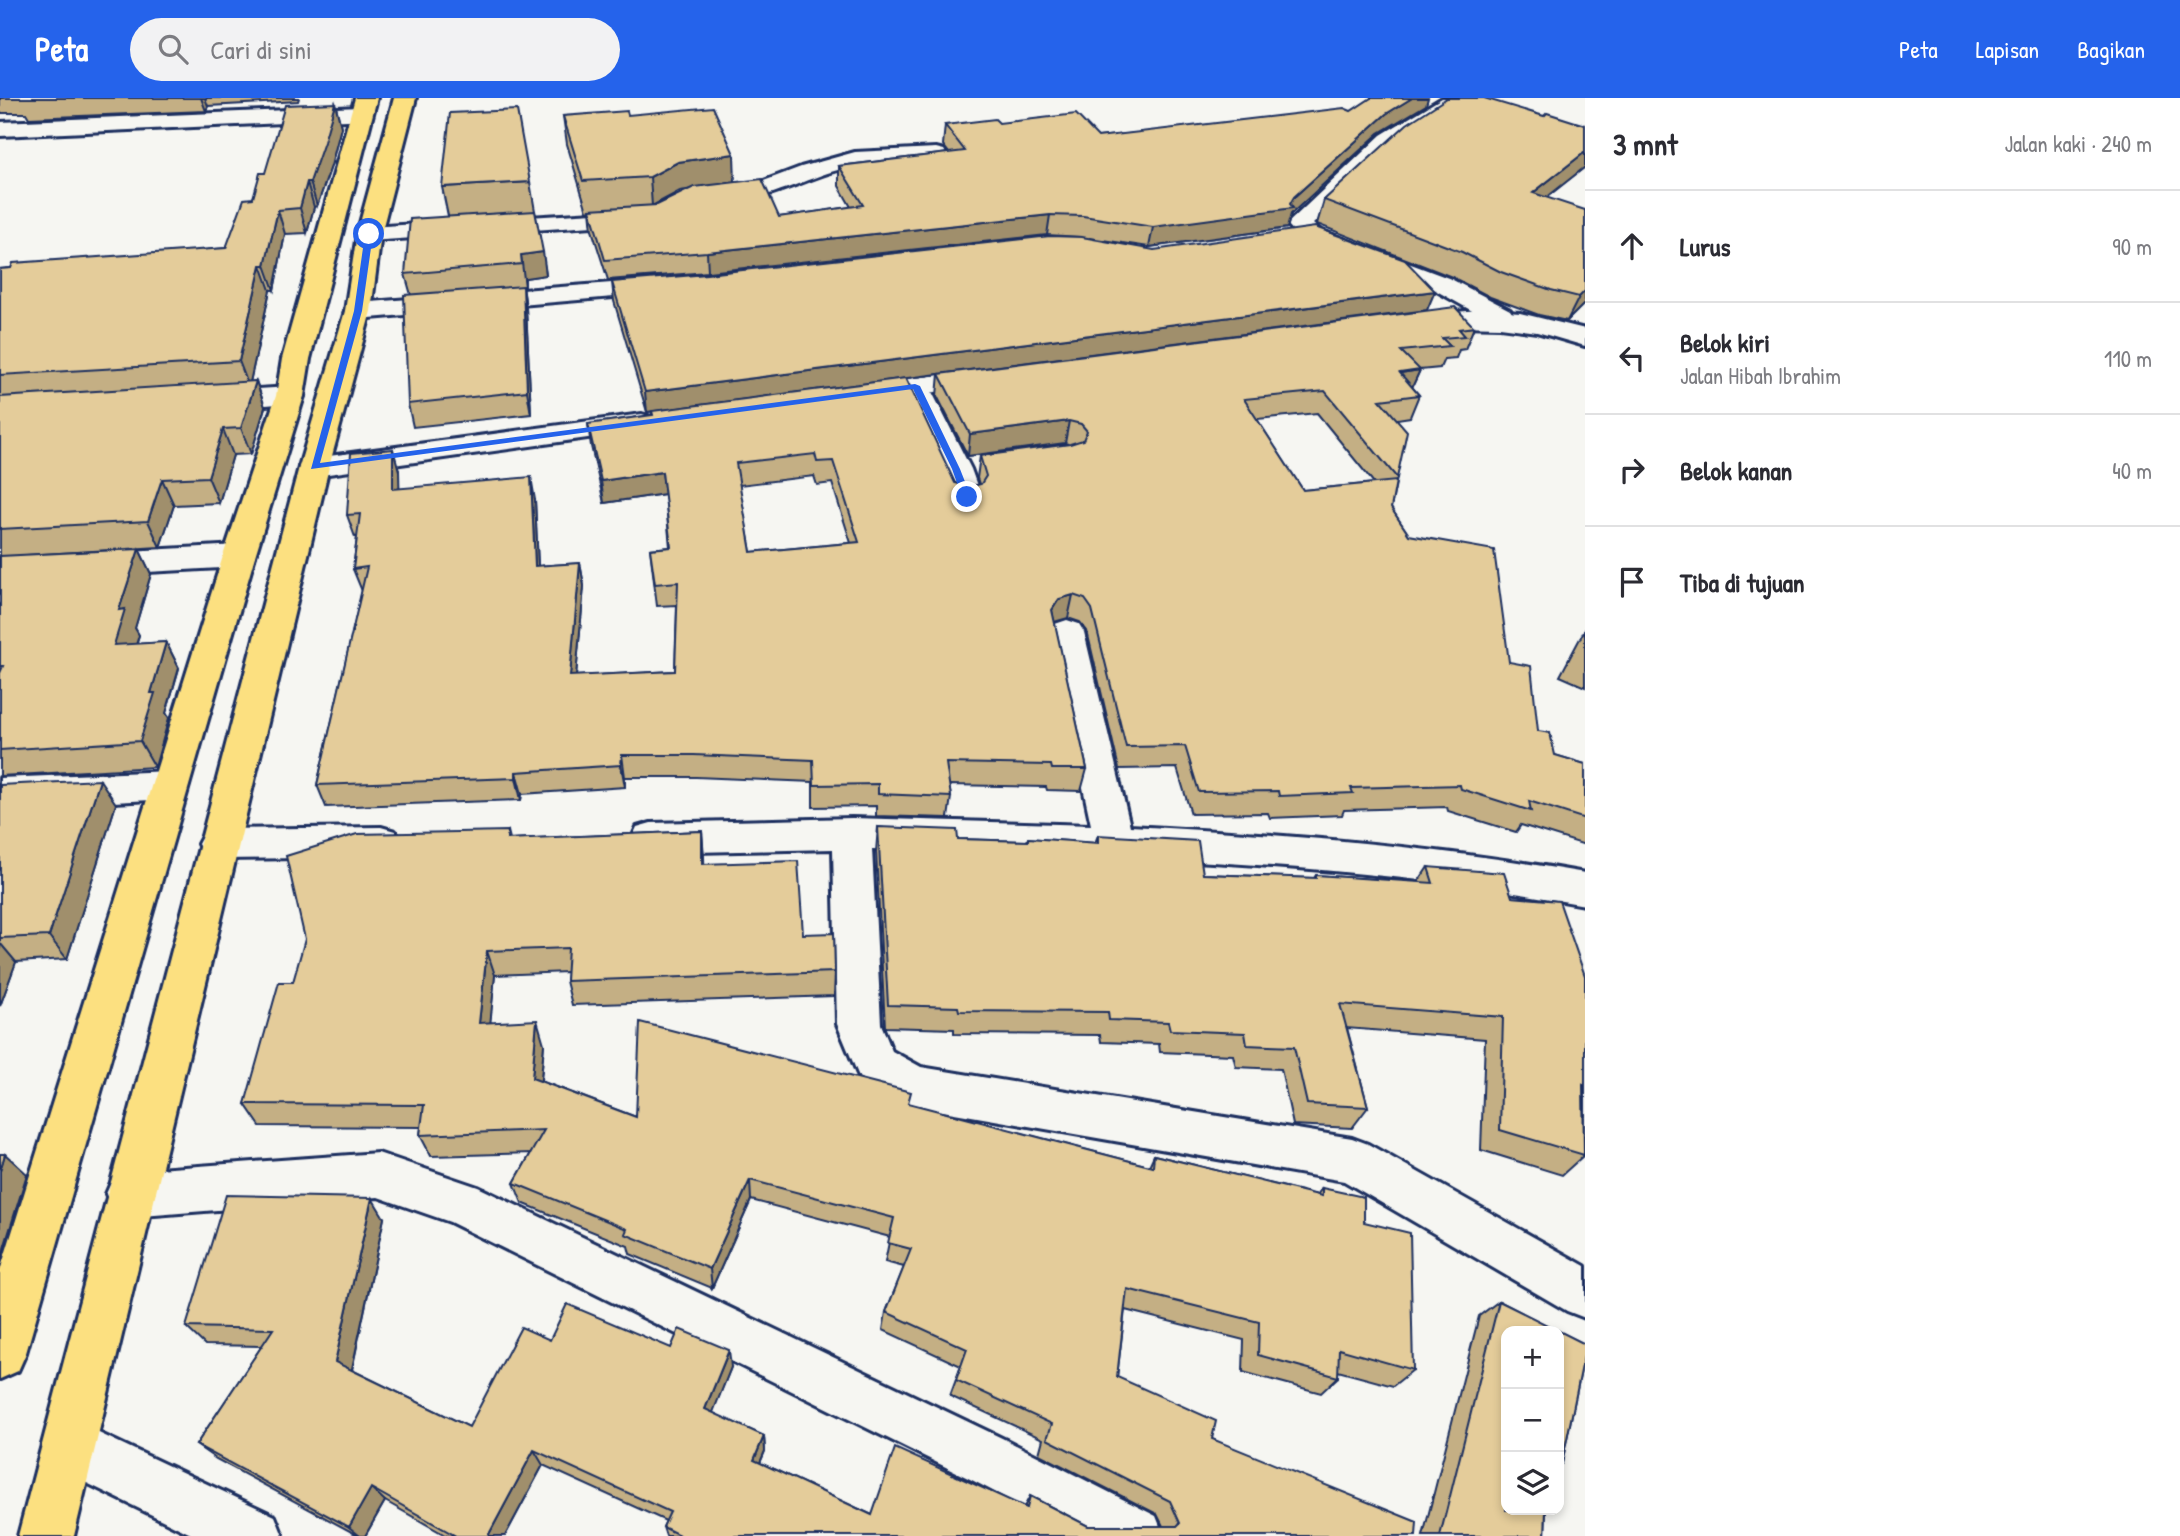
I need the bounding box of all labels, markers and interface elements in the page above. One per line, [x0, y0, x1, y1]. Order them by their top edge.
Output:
search box [130, 18, 620, 81]
text: Peta [35, 27, 88, 71]
icon: search [154, 30, 192, 68]
text: Cari di sini [210, 32, 312, 67]
text: Peta [1899, 33, 1938, 65]
text: Lapisan [1976, 33, 2039, 65]
text: Bagikan [2077, 33, 2145, 65]
text: 3 mnt [1613, 124, 1678, 164]
text: Jalan kaki · 240 m [2005, 128, 2152, 159]
route start [353, 218, 384, 249]
icon: ahead [1613, 227, 1651, 265]
text: Lurus [1680, 229, 1731, 264]
text: 90 m [2112, 231, 2152, 262]
text: Belok kiri [1680, 325, 1770, 360]
icon: left [1613, 339, 1651, 377]
text: 110 m [2104, 343, 2152, 374]
text: Jalan Hibah Ibrahim [1680, 360, 1841, 391]
icon: right [1613, 451, 1651, 489]
text: Belok kanan [1680, 453, 1792, 488]
text: 40 m [2112, 455, 2152, 486]
route end [951, 481, 982, 512]
icon: arrive [1613, 563, 1651, 601]
text: Tiba di tujuan [1680, 565, 1805, 600]
map controls [1501, 1326, 1564, 1515]
button: + [1501, 1326, 1564, 1389]
button: − [1501, 1389, 1564, 1452]
button: layers [1501, 1452, 1564, 1515]

